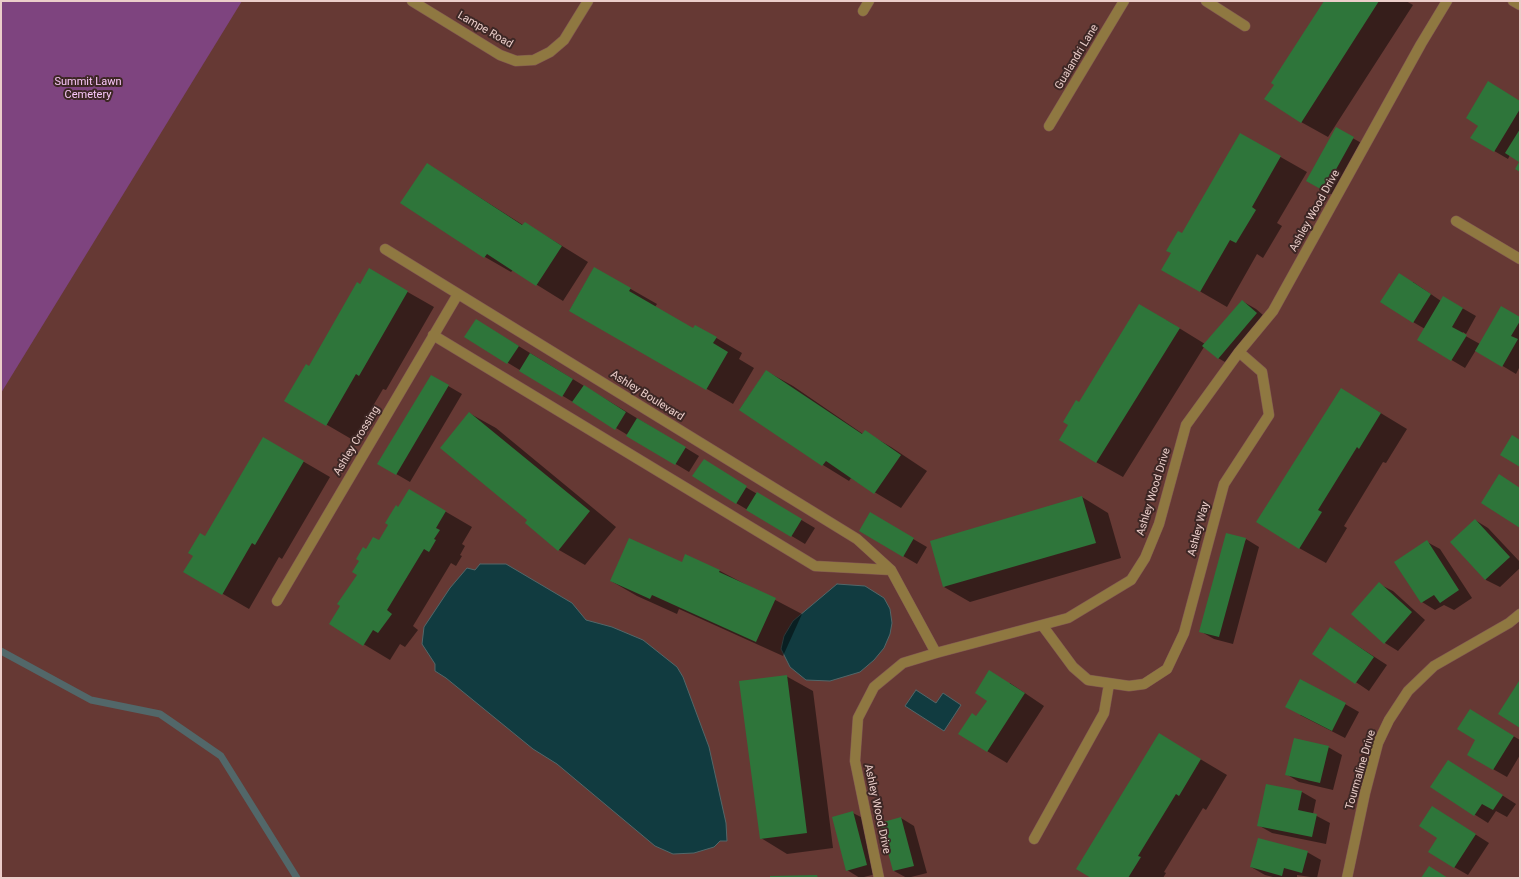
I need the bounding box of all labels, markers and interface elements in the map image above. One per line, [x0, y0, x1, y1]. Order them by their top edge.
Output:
street label: Lampe Road [455, 9, 515, 51]
street label: Gualandri Lane [1052, 22, 1102, 92]
park label: Summit Lawn Cemetery [54, 75, 122, 101]
street label: Ashley Wood Drive [1287, 168, 1343, 254]
street label: Ashley Boulevard [608, 368, 686, 424]
street label: Ashley Crossing [331, 404, 383, 478]
street label: Ashley Wood Drive [1134, 447, 1174, 537]
street label: Ashley Way [1185, 500, 1213, 558]
street label: Tourmaline Drive [1343, 729, 1379, 811]
street label: Ashley Wood Drive [861, 763, 893, 855]

